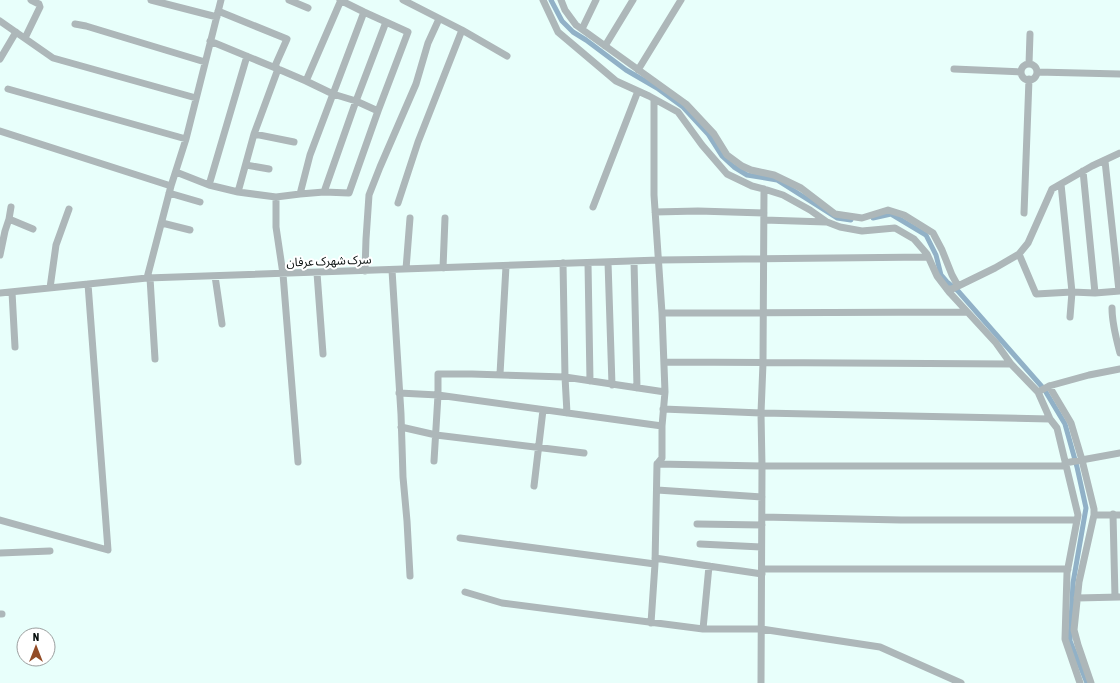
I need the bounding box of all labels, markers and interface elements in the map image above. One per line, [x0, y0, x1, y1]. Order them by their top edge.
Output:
street label: سرک شهرک عرفان [286, 253, 372, 269]
north arrow [16, 627, 56, 667]
text: N [33, 631, 39, 643]

